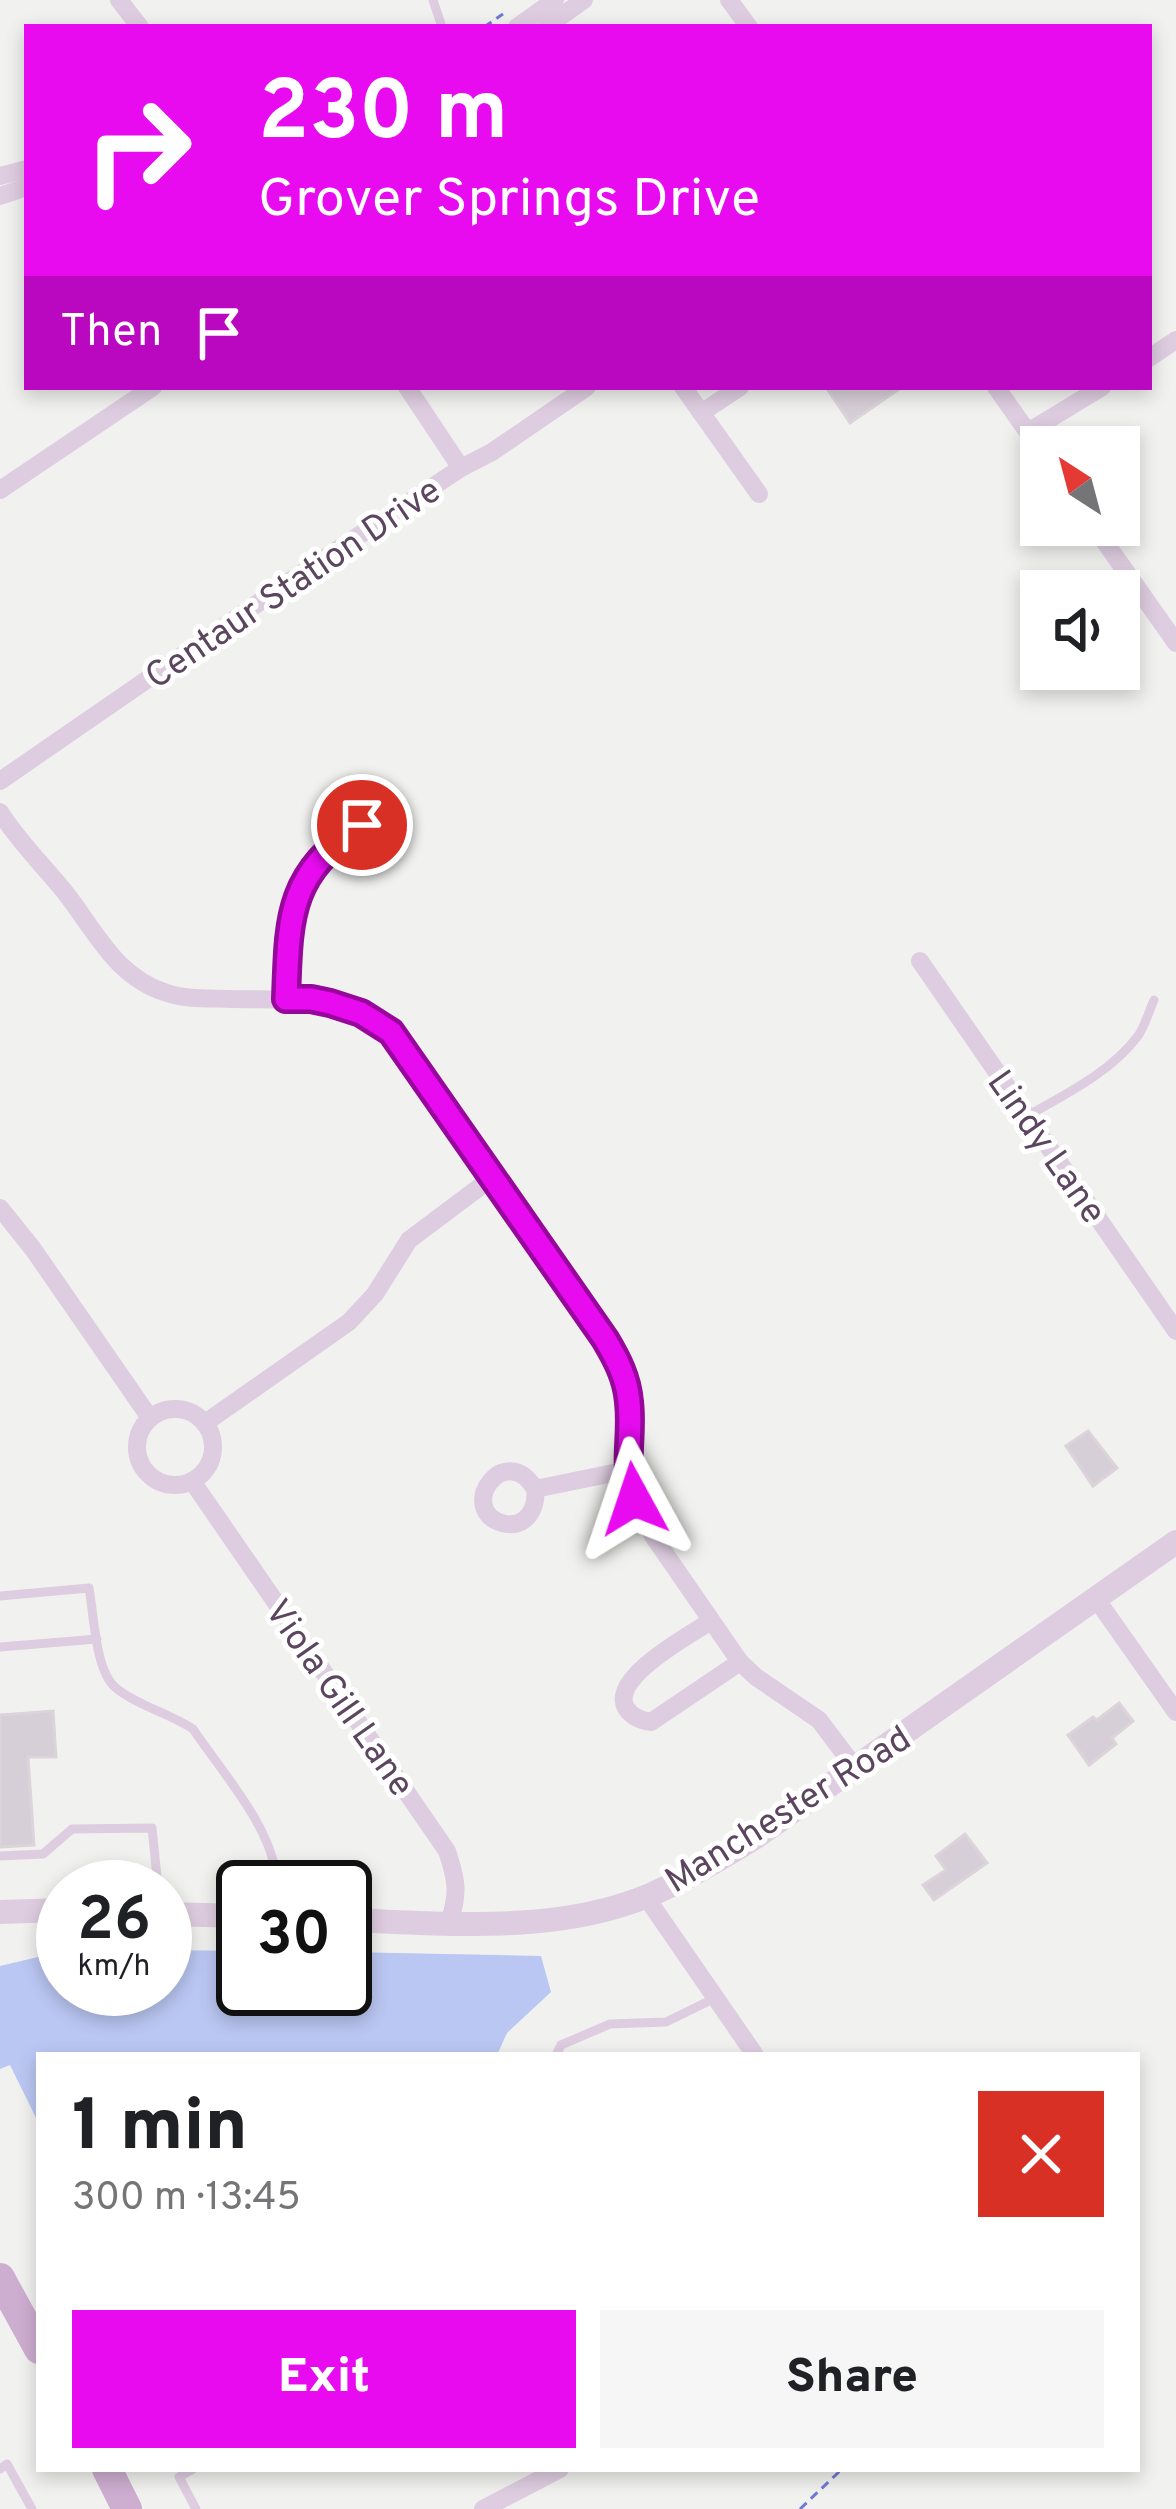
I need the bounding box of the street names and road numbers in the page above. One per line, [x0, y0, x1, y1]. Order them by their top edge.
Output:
street label: Centaur Station Drive [138, 469, 451, 701]
street label: Lindy Lane [975, 1062, 1114, 1234]
street label: Viola Gill Lane [253, 1592, 423, 1807]
street label: Manchester Road [658, 1717, 921, 1905]

